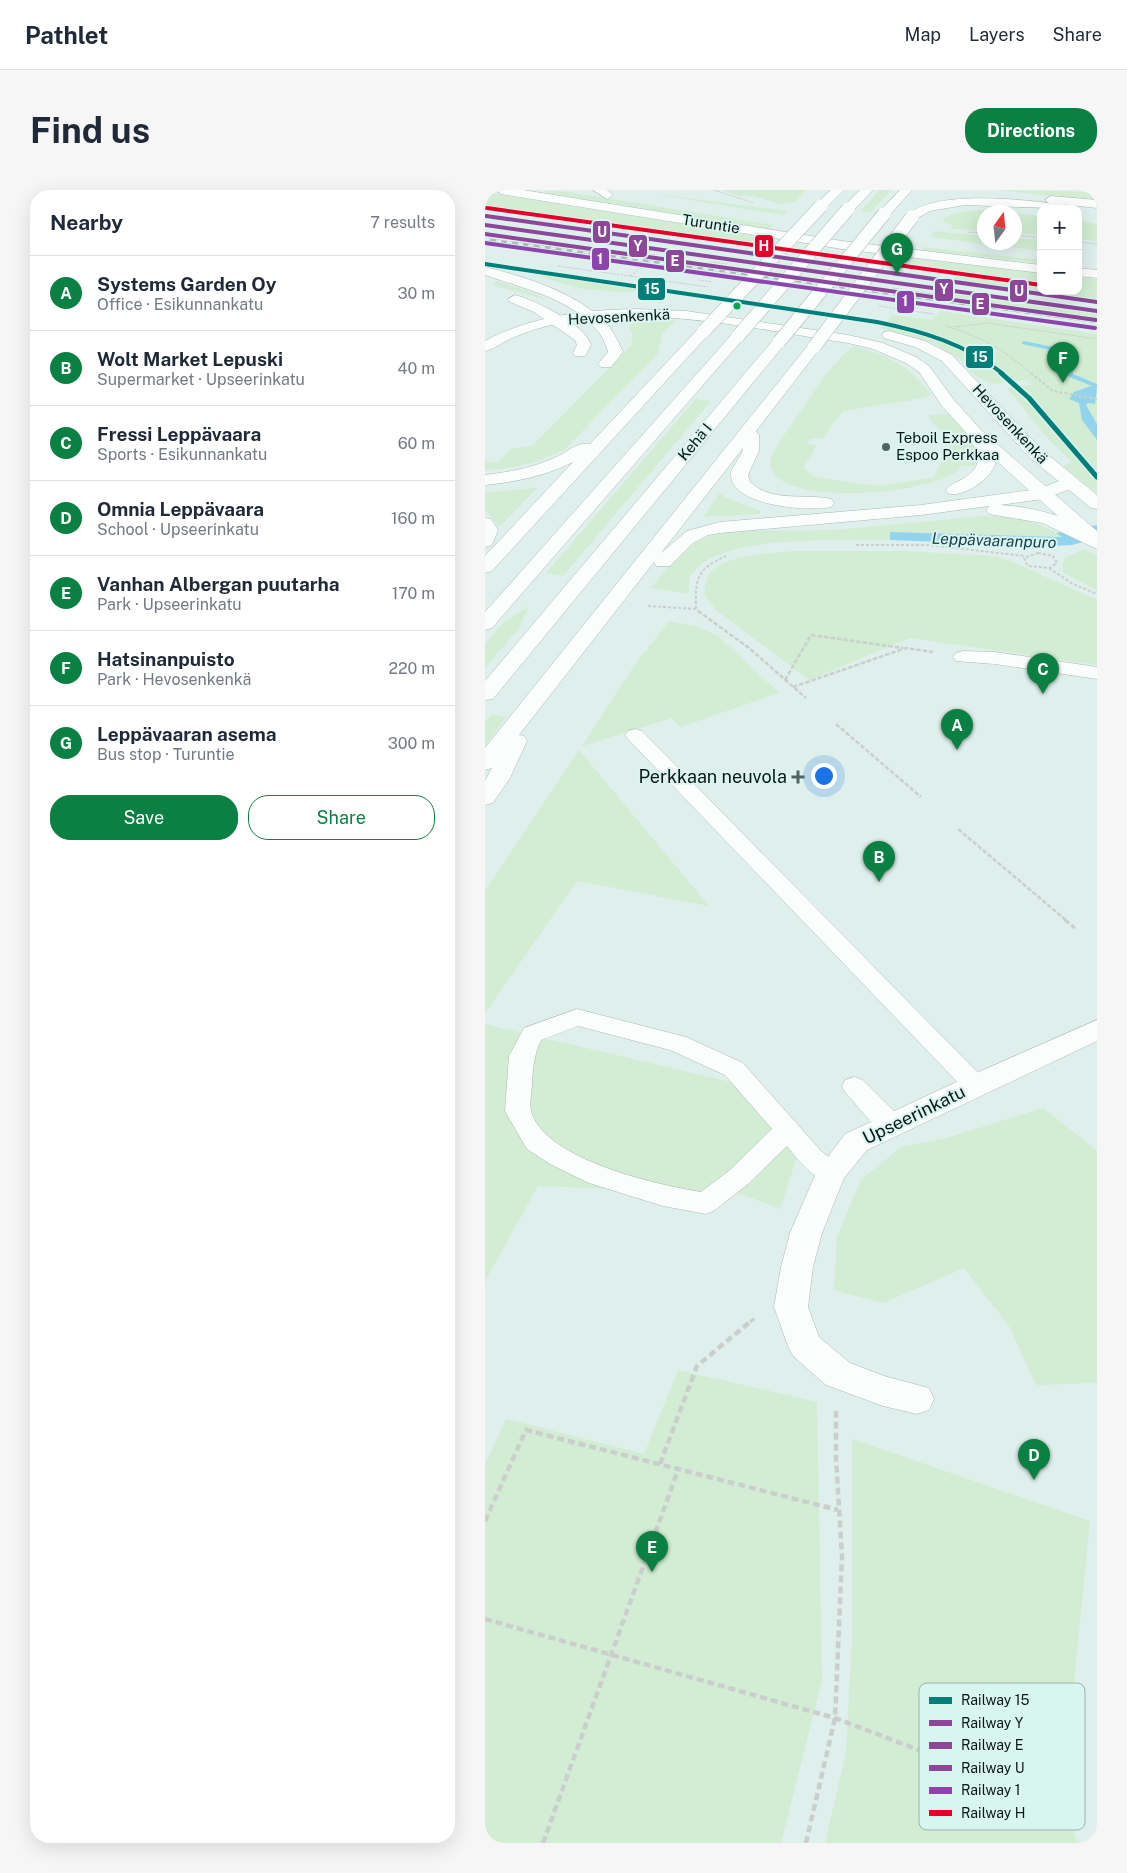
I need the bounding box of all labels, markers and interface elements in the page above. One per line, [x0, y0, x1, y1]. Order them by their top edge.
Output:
text: Pathlet [25, 21, 108, 49]
text: Map [905, 24, 941, 45]
text: Layers [969, 24, 1025, 45]
text: Share [1053, 24, 1102, 45]
button: Directions [965, 108, 1097, 153]
text: Find us [30, 110, 150, 151]
north arrow [977, 205, 1022, 250]
map controls [1037, 205, 1082, 295]
button: + [1037, 205, 1082, 250]
text: Nearby [50, 210, 123, 235]
street label: Turuntie [681, 211, 741, 236]
text: 7 results [370, 213, 435, 232]
line badge: U [592, 220, 611, 244]
text: U [597, 224, 607, 240]
pin: G [881, 233, 913, 274]
line badge: Y [628, 234, 648, 258]
line badge: H [754, 234, 774, 258]
text: Y [633, 238, 643, 254]
text: H [759, 238, 769, 254]
line badge: 1 [591, 247, 610, 271]
line badge: E [665, 249, 685, 273]
button: − [1037, 250, 1082, 295]
text: 1 [597, 251, 603, 267]
text: E [671, 253, 680, 269]
text: Systems Garden Oy [97, 273, 276, 295]
line badge: 15 [637, 277, 666, 301]
line badge: Y [934, 278, 954, 302]
line badge: U [1009, 279, 1028, 303]
text: 15 [644, 281, 660, 297]
text: Y [939, 281, 949, 297]
text: U [1014, 283, 1024, 299]
text: A [60, 284, 72, 303]
text: 30 m [398, 284, 435, 303]
line badge: 1 [896, 290, 915, 314]
line badge: E [971, 292, 990, 316]
text: 1 [902, 293, 908, 309]
text: Office · Esikunnankatu [97, 295, 263, 314]
text: E [976, 296, 985, 312]
unlabelled marker [732, 301, 742, 311]
street label: Hevosenkenkä [568, 305, 670, 328]
pin: F [1047, 342, 1079, 383]
line badge: 15 [965, 345, 994, 369]
text: Wolt Market Lepuski [97, 348, 283, 370]
text: 15 [972, 349, 988, 365]
text: B [61, 359, 71, 378]
text: 40 m [397, 359, 435, 378]
text: Supermarket · Upseerinkatu [97, 370, 305, 389]
street label: Hevosenkenkä [969, 381, 1051, 467]
street label: Kehä I [674, 420, 715, 464]
text: Fressi Leppävaara [97, 423, 261, 445]
place label: Teboil Express Espoo Perkkaa [896, 429, 999, 463]
text: C [60, 434, 72, 453]
text: 60 m [398, 434, 435, 453]
marker: Teboil Express Espoo Perkkaa [880, 441, 892, 453]
text: Sports · Esikunnankatu [97, 445, 267, 464]
text: Omnia Leppävaara [97, 498, 264, 520]
text: D [60, 509, 72, 528]
text: 160 m [391, 509, 435, 528]
text: School · Upseerinkatu [97, 520, 259, 539]
water label: Leppävaaranpuro [931, 529, 1057, 552]
text: Vanhan Albergan puutarha [97, 573, 340, 595]
text: E [61, 584, 71, 603]
text: 170 m [392, 584, 435, 603]
text: Park · Upseerinkatu [97, 595, 242, 614]
text: Hatsinanpuisto [97, 648, 235, 670]
pin: C [1027, 653, 1059, 694]
text: F [61, 659, 71, 678]
text: 220 m [388, 659, 435, 678]
text: Park · Hevosenkenkä [97, 670, 251, 689]
pin: A [941, 709, 973, 750]
text: Leppävaaran asema [97, 723, 276, 745]
text: G [60, 734, 72, 753]
text: 300 m [388, 734, 435, 753]
text: Bus stop · Turuntie [97, 745, 234, 764]
your location [811, 763, 837, 789]
place label: Perkkaan neuvola [638, 766, 787, 787]
marker: Perkkaan neuvola [791, 770, 805, 784]
button: Save [50, 795, 238, 840]
button: Share [248, 795, 435, 840]
pin: B [863, 841, 895, 882]
street label: Upseerinkatu [859, 1081, 969, 1148]
pin: D [1018, 1439, 1050, 1480]
pin: E [636, 1531, 668, 1572]
legend [919, 1683, 1085, 1830]
text: Railway 15 [961, 1692, 1029, 1708]
text: Railway Y [961, 1715, 1024, 1731]
text: Railway E [961, 1737, 1023, 1753]
text: Railway U [961, 1760, 1025, 1776]
text: Railway 1 [961, 1782, 1020, 1798]
text: Railway H [961, 1805, 1025, 1821]

